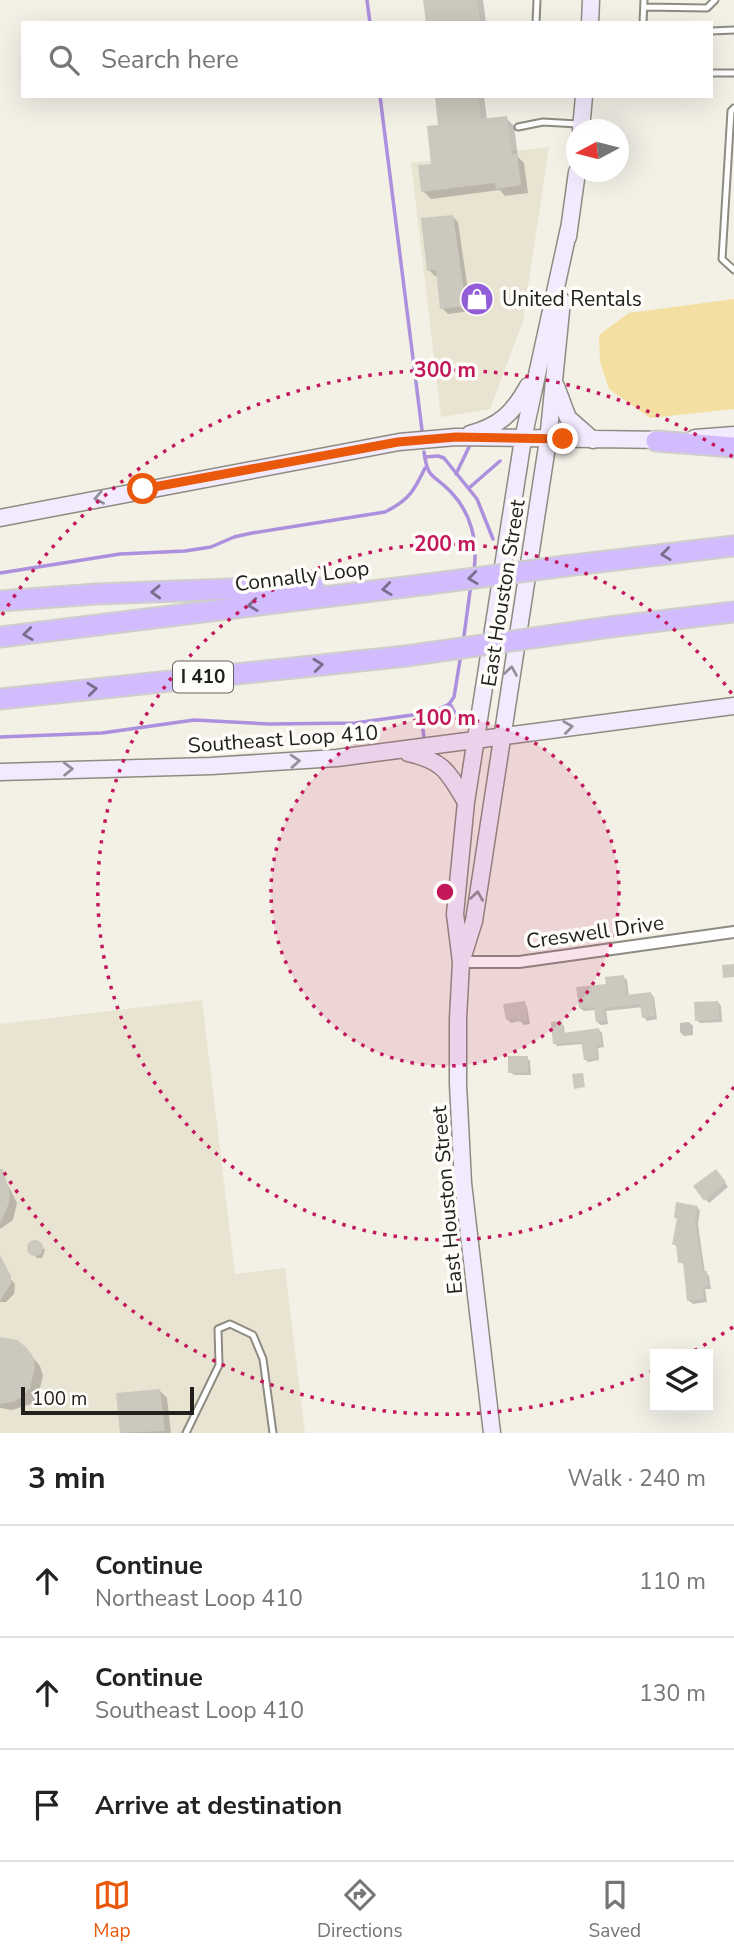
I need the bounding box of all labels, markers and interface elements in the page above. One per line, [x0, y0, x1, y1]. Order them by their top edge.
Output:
search box [21, 21, 713, 98]
icon: search [45, 41, 83, 79]
text: Search here [101, 42, 239, 77]
north arrow [566, 119, 629, 182]
shop icon: United Rentals [458, 280, 496, 318]
place label: United Rentals [502, 285, 642, 313]
text: 300 m [414, 356, 476, 384]
route end [547, 423, 578, 454]
route start [127, 473, 158, 504]
one-way arrow [93, 490, 105, 505]
street label: East Houston Street [474, 497, 532, 688]
text: 200 m [414, 530, 476, 558]
one-way arrow [660, 546, 672, 561]
street label: Connally Loop [233, 554, 371, 598]
one-way arrow [467, 570, 479, 585]
one-way arrow [381, 581, 393, 596]
one-way arrow [150, 584, 161, 599]
one-way arrow [248, 598, 259, 613]
one-way arrow [22, 626, 34, 641]
one-way arrow [313, 658, 324, 673]
road number: I 410 [173, 662, 233, 692]
one-way arrow [504, 665, 519, 677]
one-way arrow [87, 682, 98, 697]
text: 100 m [414, 704, 476, 732]
street label: Southeast Loop 410 [187, 718, 379, 760]
one-way arrow [562, 720, 574, 735]
one-way arrow [290, 753, 301, 768]
one-way arrow [63, 762, 74, 777]
centre of rings [433, 880, 457, 904]
one-way arrow [470, 890, 485, 902]
street label: Creswell Drive [524, 908, 666, 956]
street label: East Houston Street [425, 1104, 469, 1295]
map controls [650, 1349, 713, 1412]
button: layers [650, 1349, 713, 1412]
scale bar [21, 1384, 194, 1416]
text: 100 m [32, 1386, 87, 1412]
text: 3 min [28, 1458, 106, 1499]
text: Walk · 240 m [567, 1463, 706, 1494]
text: Continue [95, 1548, 203, 1583]
icon: ahead [28, 1562, 66, 1600]
text: 110 m [639, 1566, 706, 1597]
text: Northeast Loop 410 [95, 1583, 303, 1614]
text: Continue [95, 1660, 203, 1695]
icon: ahead [28, 1674, 66, 1712]
text: 130 m [639, 1678, 706, 1709]
text: Southeast Loop 410 [95, 1695, 304, 1726]
icon: arrive [28, 1786, 66, 1824]
text: Arrive at destination [95, 1788, 342, 1823]
tab: Map [93, 1876, 131, 1944]
tab: Directions [317, 1876, 403, 1944]
tab: Saved [589, 1876, 641, 1944]

